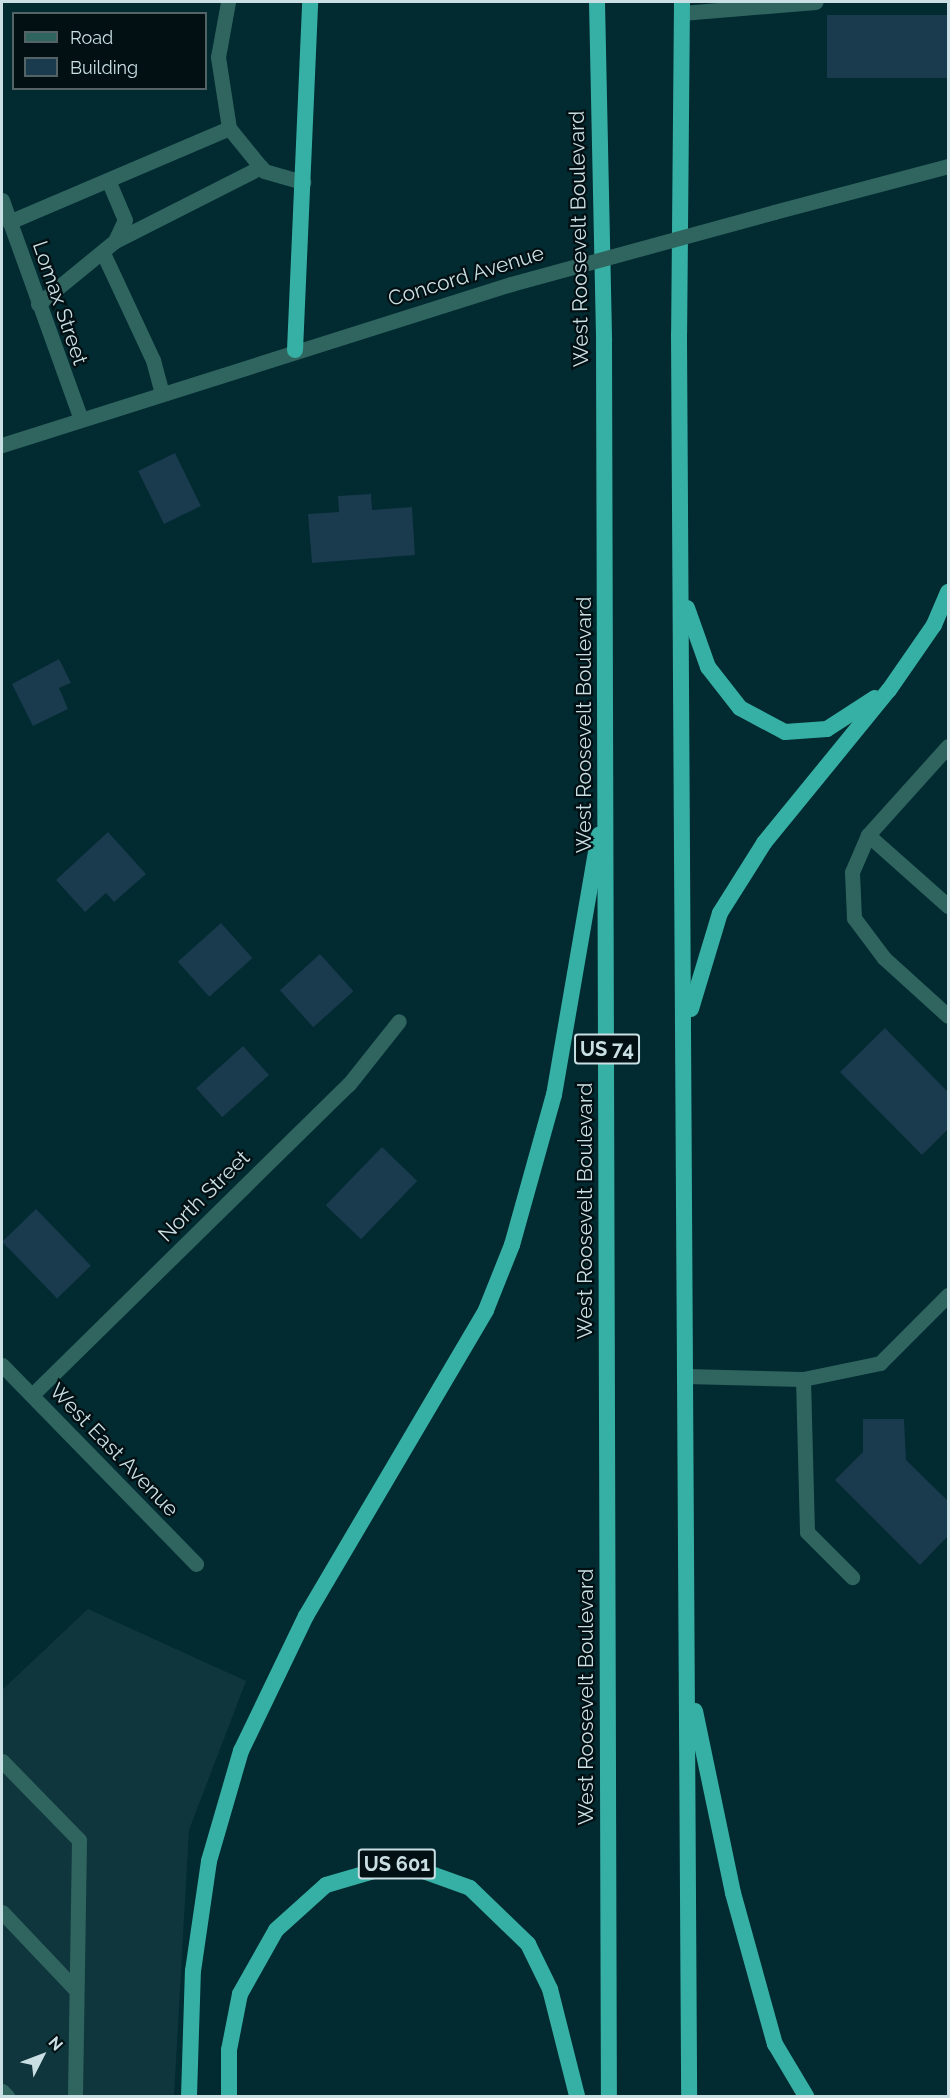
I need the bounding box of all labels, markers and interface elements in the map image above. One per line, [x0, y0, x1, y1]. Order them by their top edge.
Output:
legend [12, 12, 207, 90]
text: Road [70, 27, 113, 48]
text: Building [70, 57, 138, 78]
street label: West Roosevelt Boulevard [564, 111, 594, 367]
street label: Lomax Street [27, 238, 93, 368]
street label: Concord Avenue [385, 240, 547, 312]
street label: West Roosevelt Boulevard [571, 597, 597, 853]
road number: US 74 [574, 1032, 640, 1066]
street label: West Roosevelt Boulevard [572, 1083, 598, 1339]
street label: North Street [153, 1145, 255, 1247]
street label: West East Avenue [44, 1378, 184, 1522]
street label: West Roosevelt Boulevard [573, 1569, 599, 1825]
road number: US 601 [356, 1847, 438, 1881]
north arrow [12, 2026, 72, 2086]
text: N [45, 2033, 67, 2055]

